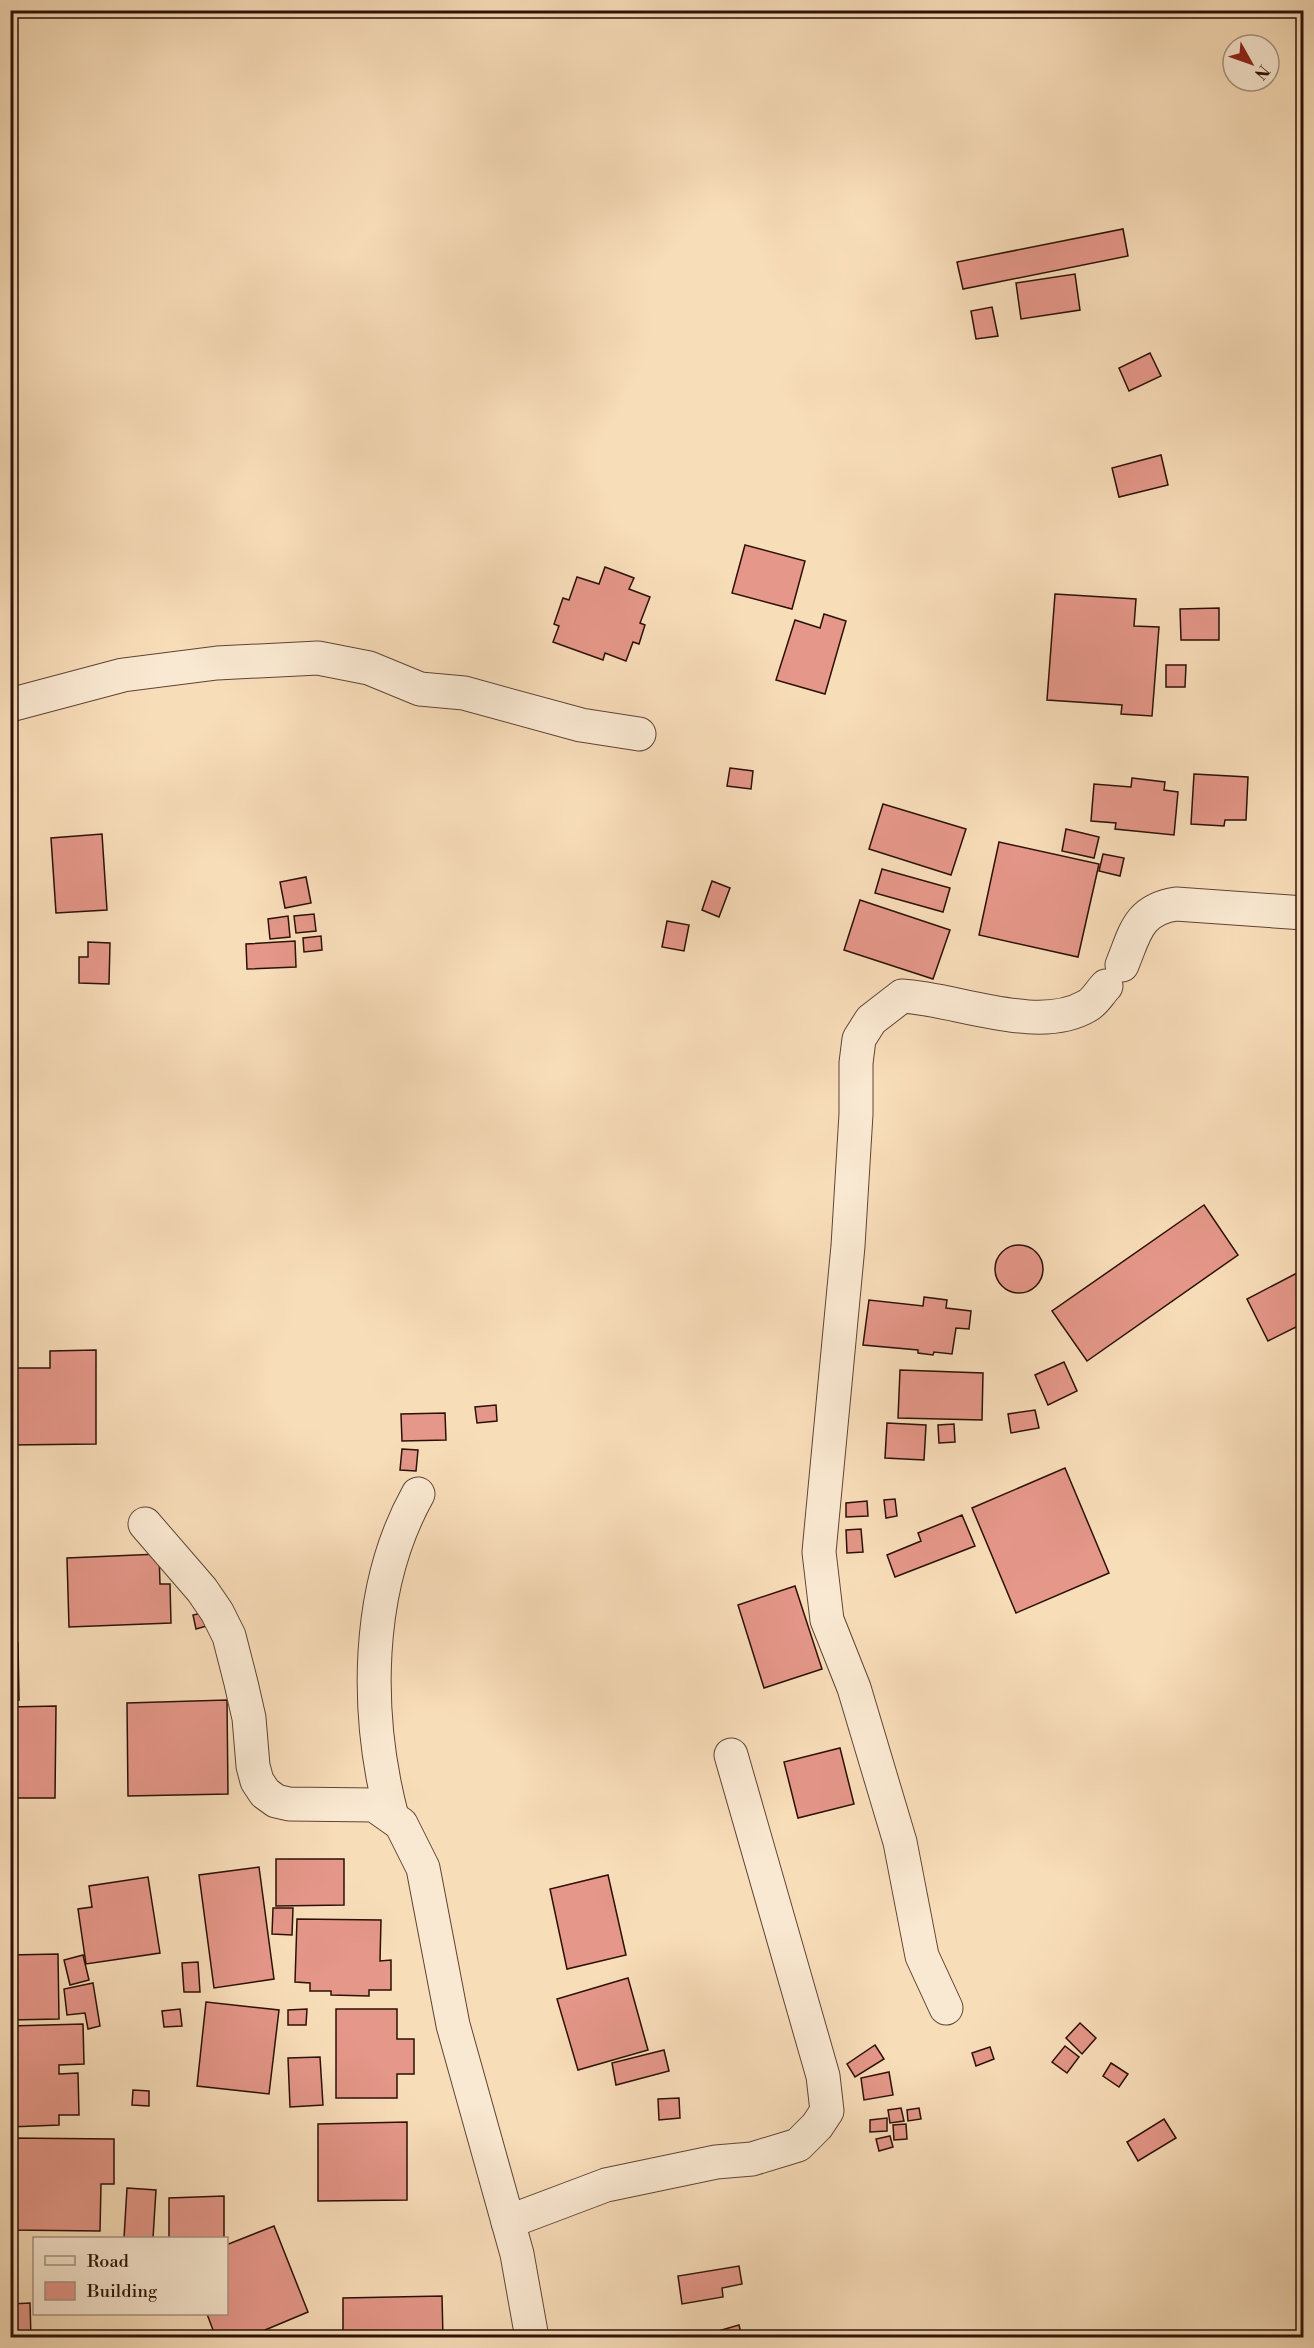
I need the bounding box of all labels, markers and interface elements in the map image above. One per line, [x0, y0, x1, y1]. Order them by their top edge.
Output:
north arrow [1221, 33, 1281, 93]
text: N [1250, 61, 1273, 84]
legend [33, 2237, 228, 2315]
text: Road [87, 2250, 130, 2273]
text: Building [86, 2280, 158, 2303]

